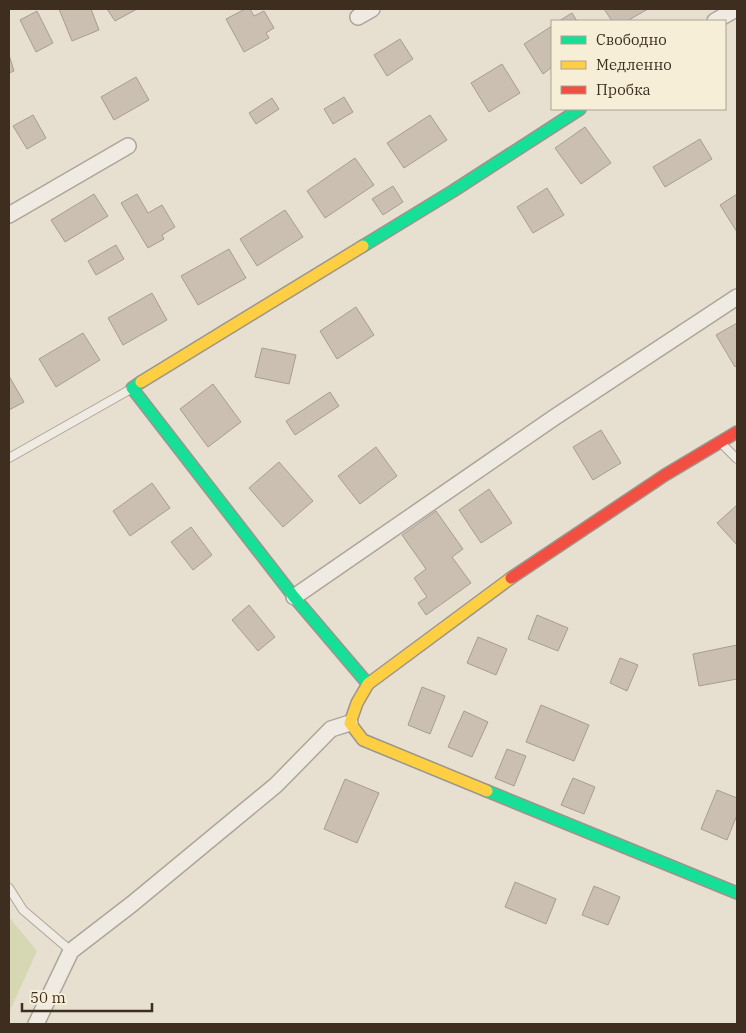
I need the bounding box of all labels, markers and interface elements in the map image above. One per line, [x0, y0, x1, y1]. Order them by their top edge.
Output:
legend [551, 20, 726, 110]
text: Свободно [596, 30, 667, 49]
text: Медленно [596, 55, 672, 74]
text: Пробка [596, 80, 651, 99]
scale bar [22, 980, 152, 1012]
text: 50 m [30, 988, 66, 1007]

